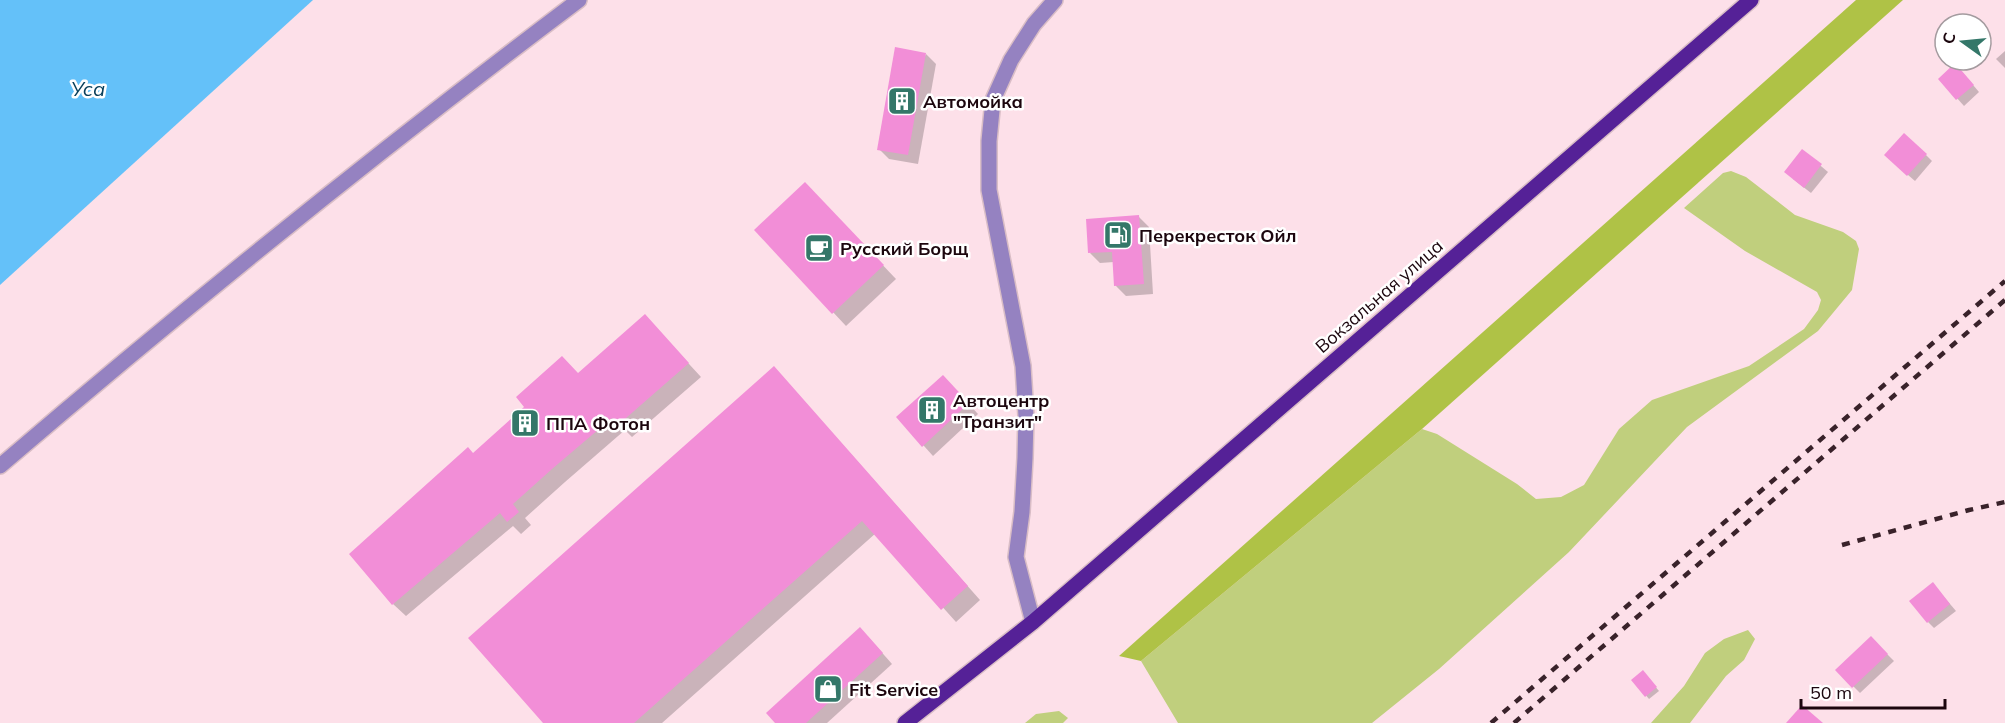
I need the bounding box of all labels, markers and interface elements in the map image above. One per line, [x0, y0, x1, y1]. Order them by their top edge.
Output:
north arrow [1933, 12, 1993, 72]
text: С [1937, 30, 1960, 46]
water label: Уса [71, 76, 105, 101]
building icon: Автомойка [886, 85, 918, 117]
place label: Автомойка [923, 90, 1023, 113]
fuel station icon: Перекресток Ойл [1102, 219, 1134, 251]
place label: Перекресток Ойл [1139, 224, 1297, 247]
cafe icon: Русский Борщ [803, 232, 835, 264]
street label: Вокзальная улица [1310, 234, 1448, 358]
place label: Русский Борщ [840, 237, 969, 260]
place label: Автоцентр "Транзит" [953, 389, 1049, 433]
building icon: Автоцентр "Транзит" [916, 394, 948, 426]
building icon: ППА Фотон [509, 407, 541, 439]
place label: ППА Фотон [546, 412, 650, 435]
scale bar [1801, 672, 1945, 710]
shop icon: Fit Service [812, 673, 844, 705]
place label: Fit Service [849, 678, 938, 701]
text: 50 m [1810, 681, 1852, 704]

